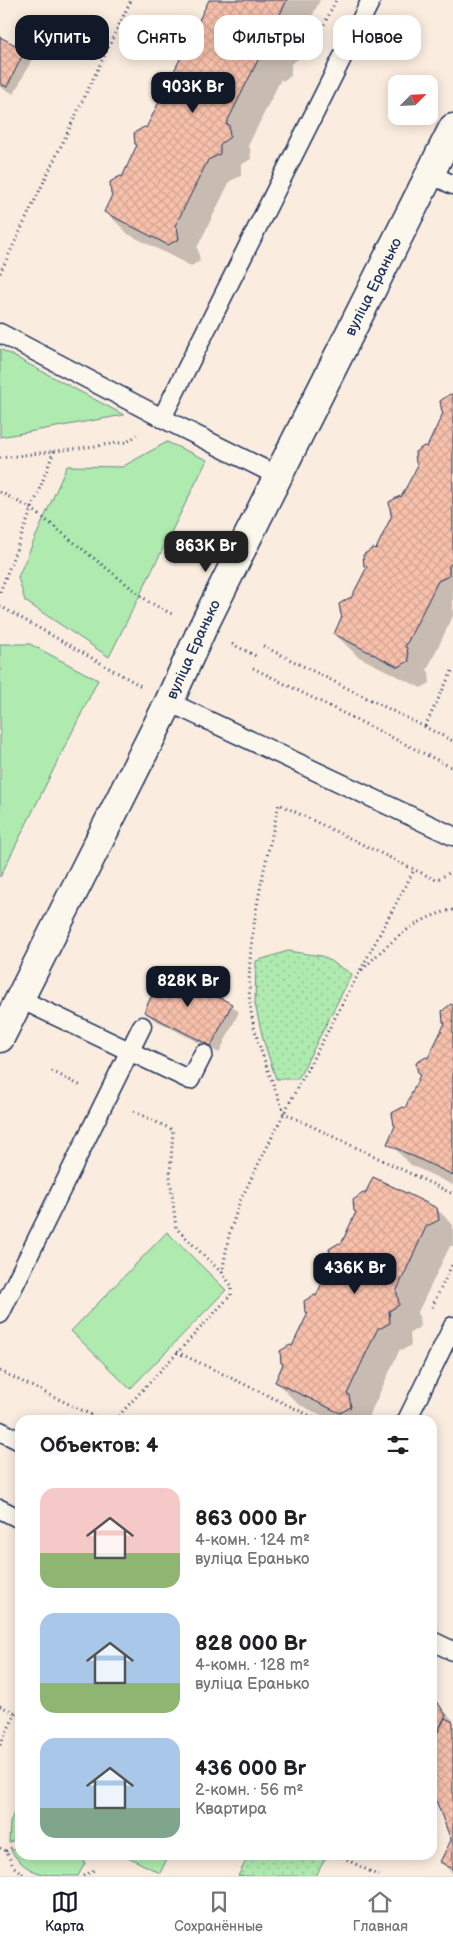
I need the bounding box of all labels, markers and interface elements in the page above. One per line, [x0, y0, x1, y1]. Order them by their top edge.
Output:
chip: Купить [15, 15, 109, 60]
chip: Снять [119, 15, 204, 60]
chip: Фильтры [214, 15, 323, 60]
chip: Новое [333, 15, 421, 60]
pin: 903K Br [147, 72, 239, 114]
north arrow [388, 75, 438, 125]
map controls [388, 75, 438, 125]
text: 903K Br [162, 78, 224, 97]
street label: вуліца Еранько [341, 234, 406, 339]
pin: 863K Br [160, 530, 252, 573]
text: 863K Br [175, 537, 237, 556]
street label: вуліца Еранько [162, 596, 225, 702]
pin: 828K Br [142, 966, 234, 1008]
text: 828K Br [157, 972, 219, 991]
pin: 436K Br [309, 1252, 401, 1295]
text: 436K Br [324, 1259, 386, 1278]
icon: filters [384, 1431, 412, 1459]
text: Объектов: 4 [40, 1433, 158, 1458]
text: 863 000 Br [195, 1506, 306, 1531]
icon: home [80, 1508, 140, 1568]
text: 4-комн. · 124 m² [195, 1531, 310, 1550]
text: вуліца Еранько [195, 1550, 309, 1569]
text: 828 000 Br [195, 1631, 307, 1656]
icon: home [80, 1633, 140, 1693]
text: 4-комн. · 128 m² [195, 1656, 310, 1675]
text: вуліца Еранько [195, 1675, 309, 1694]
text: 436 000 Br [195, 1756, 306, 1781]
icon: home [80, 1758, 140, 1818]
text: 2-комн. · 56 m² [195, 1781, 303, 1800]
text: Квартира [195, 1800, 267, 1819]
tab: Карта [45, 1888, 84, 1935]
tab: Сохранённые [174, 1888, 263, 1935]
tab: Главная [353, 1888, 408, 1935]

